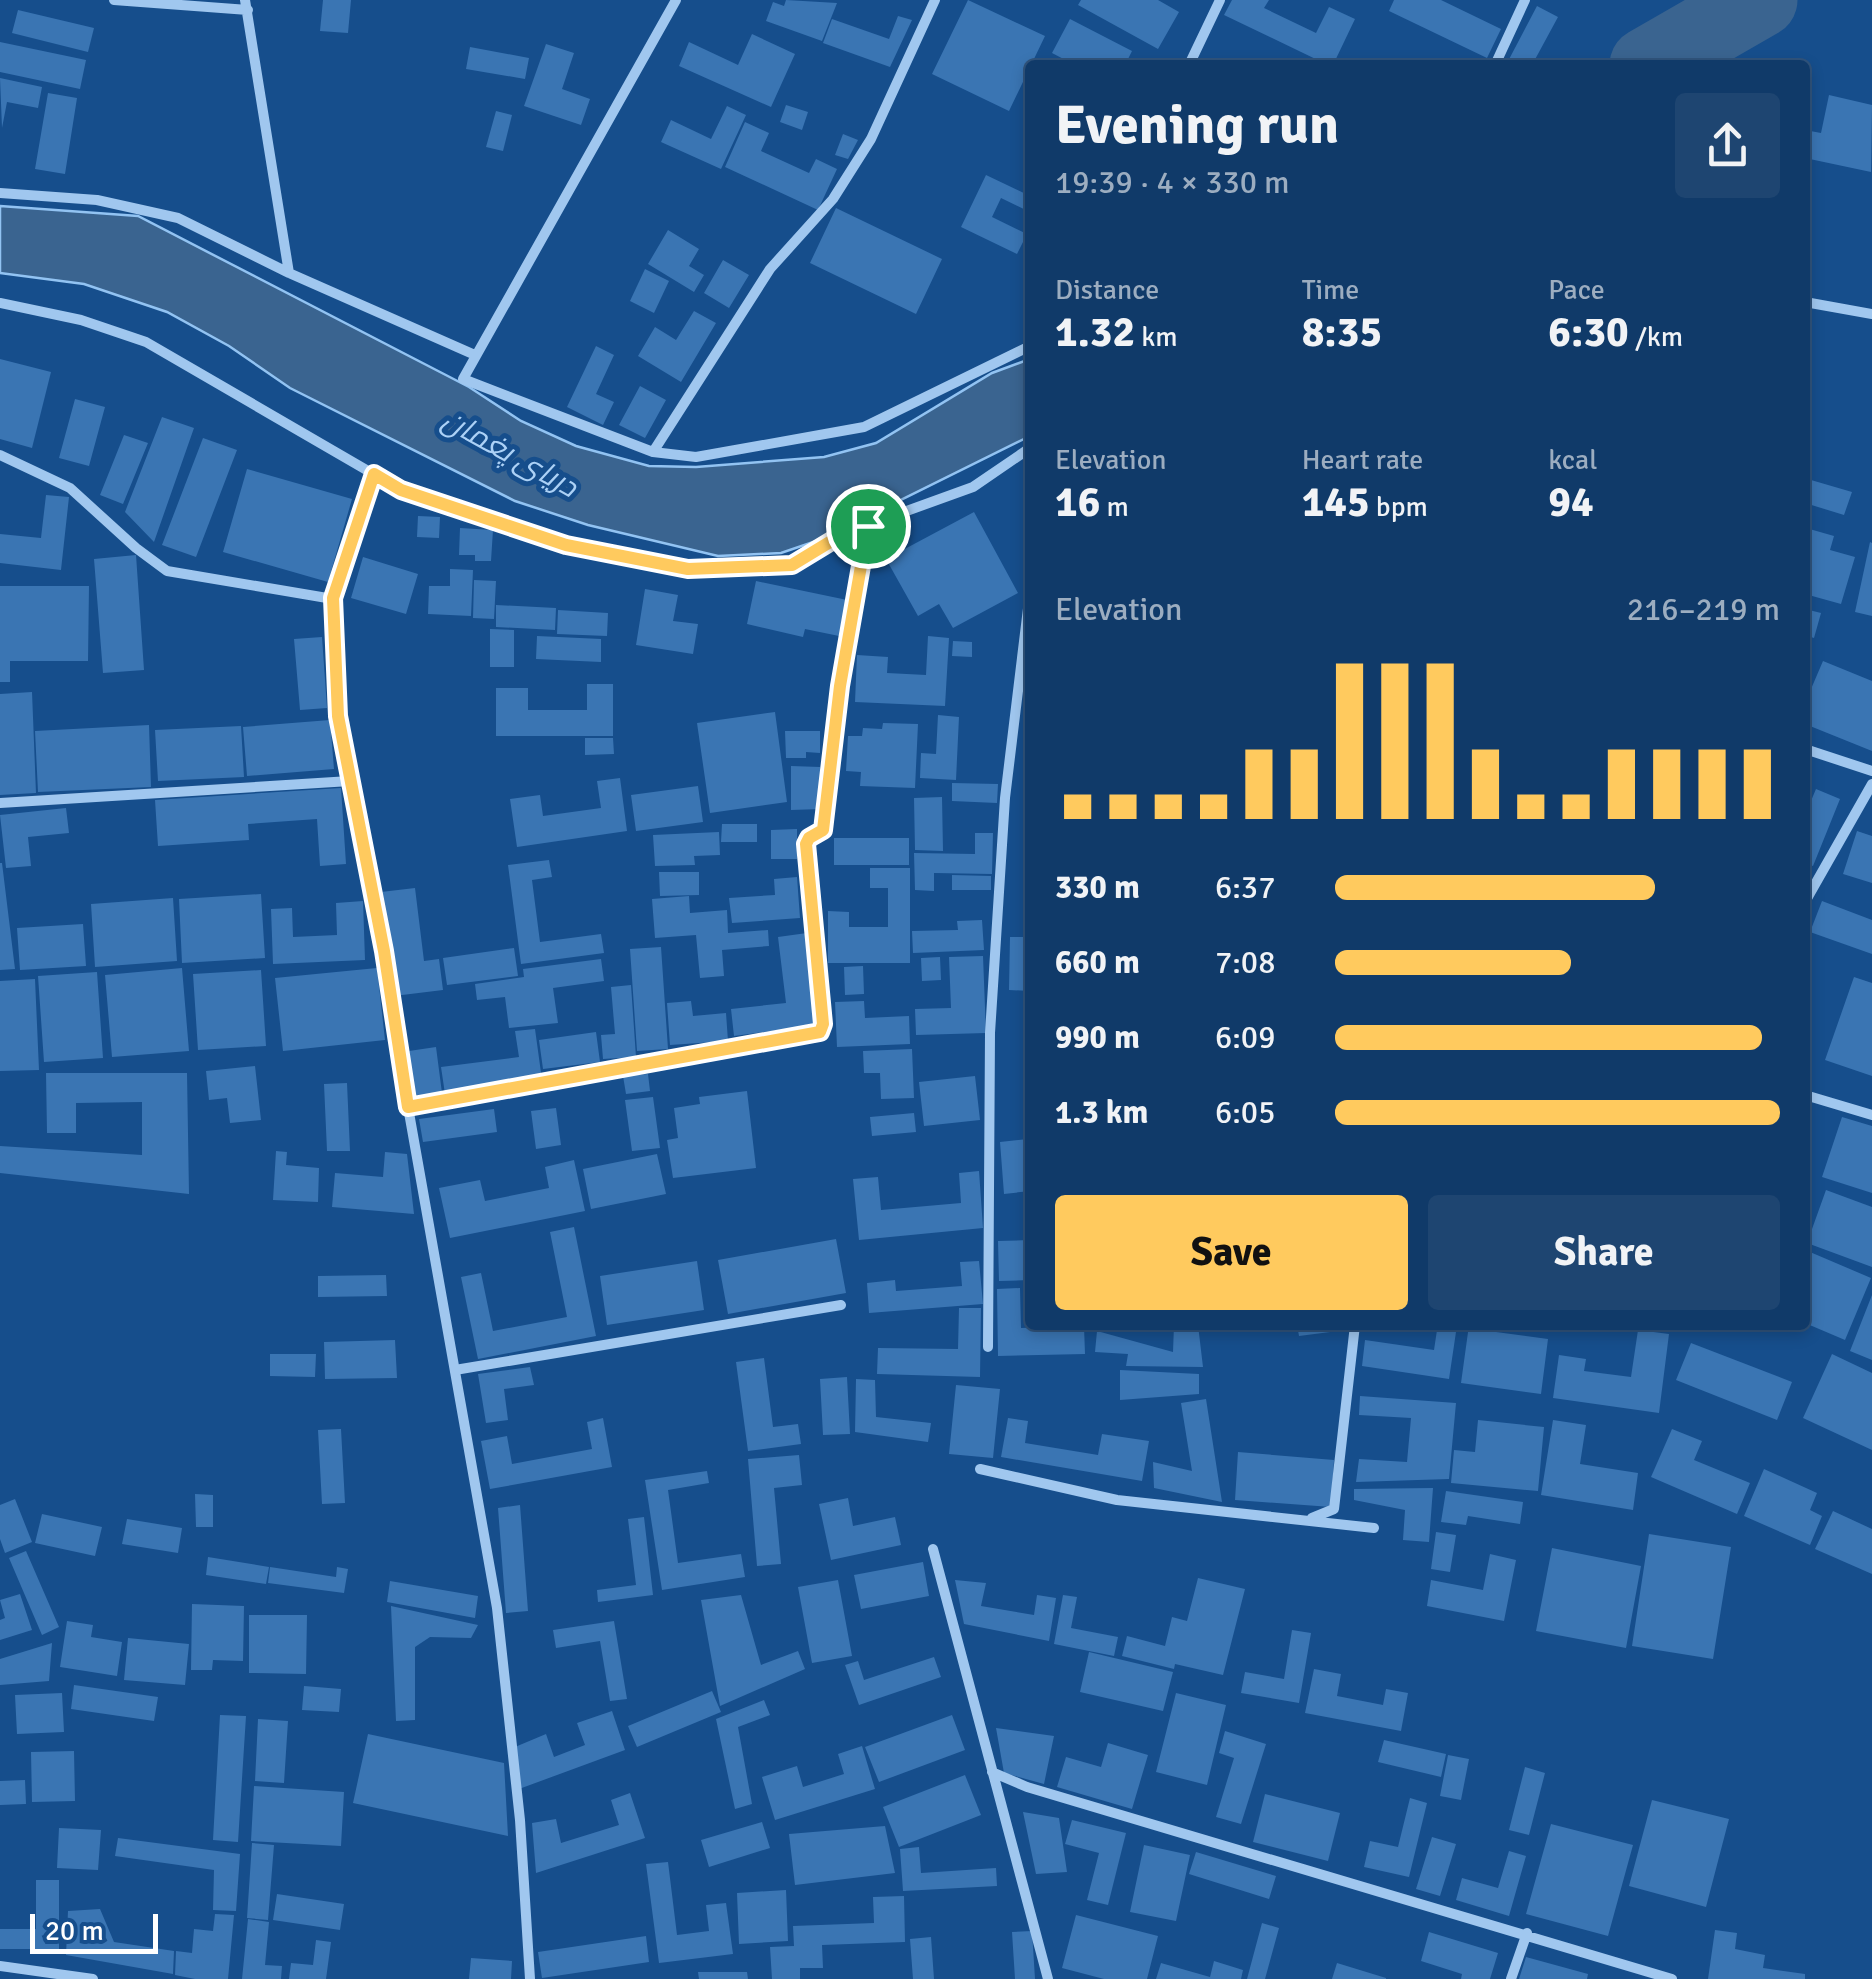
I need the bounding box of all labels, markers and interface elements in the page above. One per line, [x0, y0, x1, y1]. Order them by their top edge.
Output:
text: Evening run [1055, 91, 1339, 159]
button: share [1675, 93, 1780, 198]
text: 19:39 · 4 × 330 m [1055, 163, 1290, 202]
text: Distance [1055, 273, 1159, 307]
text: Time [1302, 273, 1359, 307]
text: Pace [1548, 273, 1605, 307]
text: 1.32 [1055, 307, 1135, 358]
text: 8:35 [1302, 307, 1382, 358]
text: 6:30 [1548, 307, 1629, 358]
text: km [1135, 320, 1178, 354]
text: /km [1629, 320, 1683, 354]
water label: دریای پغمان [435, 401, 585, 507]
text: Elevation [1055, 443, 1167, 477]
text: Heart rate [1302, 443, 1423, 477]
text: kcal [1548, 443, 1597, 477]
text: 16 [1055, 477, 1100, 528]
text: 145 [1302, 477, 1370, 528]
text: 94 [1548, 477, 1594, 528]
pin [826, 484, 911, 569]
text: m [1100, 490, 1129, 524]
text: bpm [1370, 490, 1428, 524]
icon: arrive [841, 499, 896, 554]
text: Elevation [1055, 590, 1182, 629]
text: 216–219 m [1627, 590, 1780, 629]
text: 330 m [1055, 868, 1140, 907]
text: 6:37 [1215, 868, 1275, 907]
text: 660 m [1055, 943, 1140, 982]
text: 7:08 [1215, 943, 1275, 982]
text: 990 m [1055, 1018, 1140, 1057]
text: 6:09 [1215, 1018, 1275, 1057]
text: 1.3 km [1055, 1093, 1148, 1132]
text: 6:05 [1215, 1093, 1275, 1132]
button: Save [1055, 1195, 1408, 1310]
button: Share [1428, 1195, 1780, 1310]
scale bar [30, 1909, 158, 1954]
text: 20 m [45, 1914, 104, 1948]

